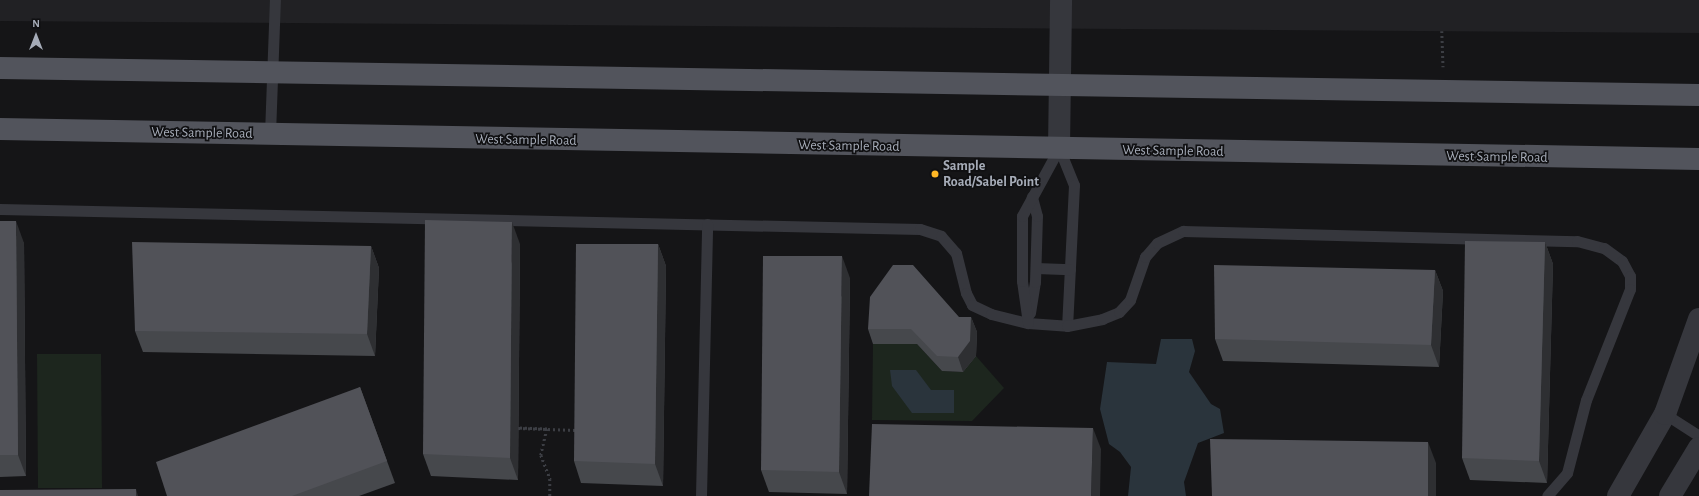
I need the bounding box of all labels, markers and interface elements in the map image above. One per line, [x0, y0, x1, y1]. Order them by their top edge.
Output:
north arrow [16, 16, 56, 56]
text: N [32, 18, 40, 29]
street label: West Sample Road [151, 124, 253, 142]
street label: West Sample Road [475, 131, 577, 149]
street label: West Sample Road [798, 137, 900, 155]
street label: West Sample Road [1122, 142, 1224, 160]
street label: West Sample Road [1446, 148, 1548, 166]
place label: Sample Road/Sabel Point [943, 158, 1039, 190]
marker: Sample Road/Sabel Point [930, 169, 940, 179]

